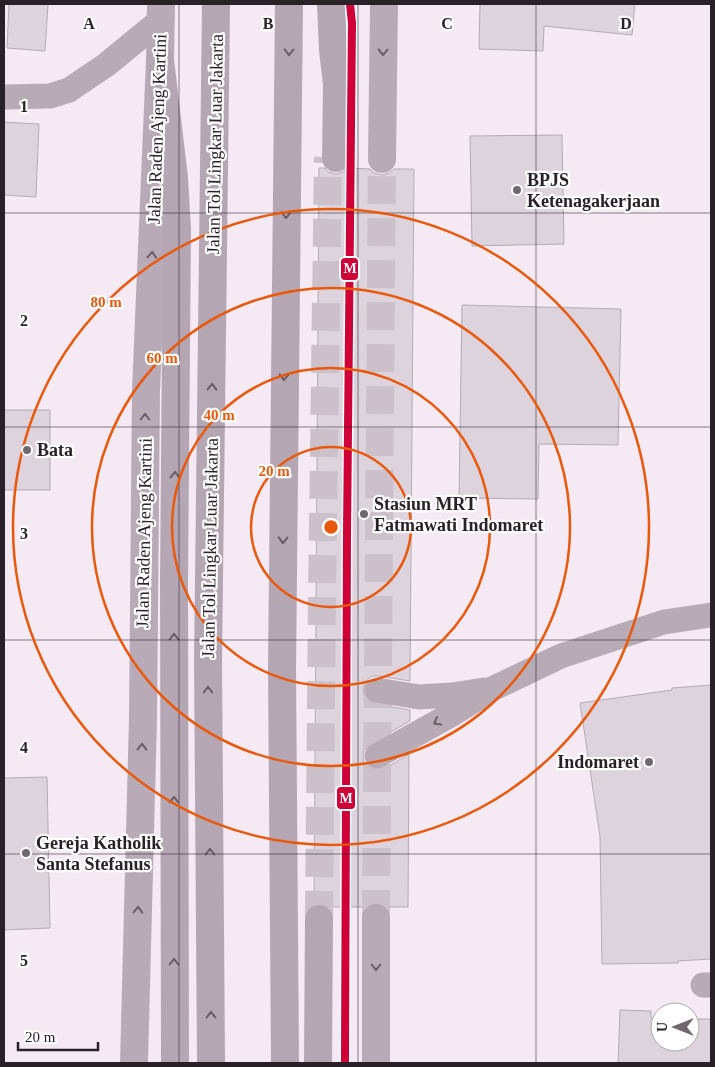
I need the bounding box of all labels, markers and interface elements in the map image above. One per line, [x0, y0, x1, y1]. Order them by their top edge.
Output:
text: A [83, 15, 95, 32]
text: B [263, 15, 274, 32]
text: C [441, 15, 453, 32]
text: D [620, 15, 632, 32]
street label: Jalan Raden Ajeng Kartini [144, 33, 170, 225]
street label: Jalan Tol Lingkar Luar Jakarta [203, 34, 227, 254]
one-way arrow [283, 49, 294, 57]
one-way arrow [378, 49, 388, 57]
text: 1 [20, 98, 28, 115]
place label: BPJS Ketenagakerjaan [527, 170, 660, 211]
marker: BPJS Ketenagakerjaan [511, 184, 523, 196]
one-way arrow [281, 212, 291, 219]
one-way arrow [146, 250, 157, 258]
line badge: M [340, 257, 359, 281]
text: M [343, 261, 357, 276]
text: 80 m [90, 294, 122, 310]
text: 2 [20, 312, 28, 329]
text: 60 m [146, 350, 178, 366]
one-way arrow [279, 374, 290, 382]
one-way arrow [207, 383, 217, 390]
text: 40 m [203, 407, 235, 423]
one-way arrow [140, 413, 151, 421]
street label: Jalan Raden Ajeng Kartini [132, 438, 156, 628]
street label: Jalan Tol Lingkar Luar Jakarta [198, 438, 222, 658]
place label: Bata [37, 440, 73, 460]
marker: Bata [21, 444, 33, 456]
text: 20 m [258, 463, 290, 479]
one-way arrow [170, 470, 180, 478]
place label: Stasiun MRT Fatmawati Indomaret [374, 494, 543, 535]
marker: Stasiun MRT Fatmawati Indomaret [358, 508, 370, 520]
centre of rings [322, 518, 340, 536]
text: 3 [20, 525, 28, 542]
one-way arrow [278, 536, 288, 544]
one-way arrow [169, 633, 179, 640]
one-way arrow [203, 685, 213, 693]
one-way arrow [434, 716, 443, 726]
text: 4 [20, 739, 28, 756]
one-way arrow [137, 743, 147, 750]
place label: Indomaret [557, 752, 639, 772]
marker: Indomaret [643, 756, 655, 768]
line badge: M [336, 786, 356, 810]
text: M [339, 791, 353, 806]
one-way arrow [169, 795, 179, 803]
place label: Gereja Katholik Santa Stefanus [36, 833, 161, 874]
marker: Gereja Katholik Santa Stefanus [20, 847, 32, 859]
one-way arrow [205, 848, 215, 856]
one-way arrow [133, 905, 143, 913]
text: 5 [20, 952, 28, 969]
one-way arrow [169, 958, 179, 966]
one-way arrow [371, 964, 381, 971]
north arrow [650, 1002, 700, 1052]
one-way arrow [206, 1010, 216, 1018]
scale bar [18, 1020, 98, 1052]
text: U [655, 1022, 670, 1032]
text: 20 m [25, 1029, 56, 1045]

